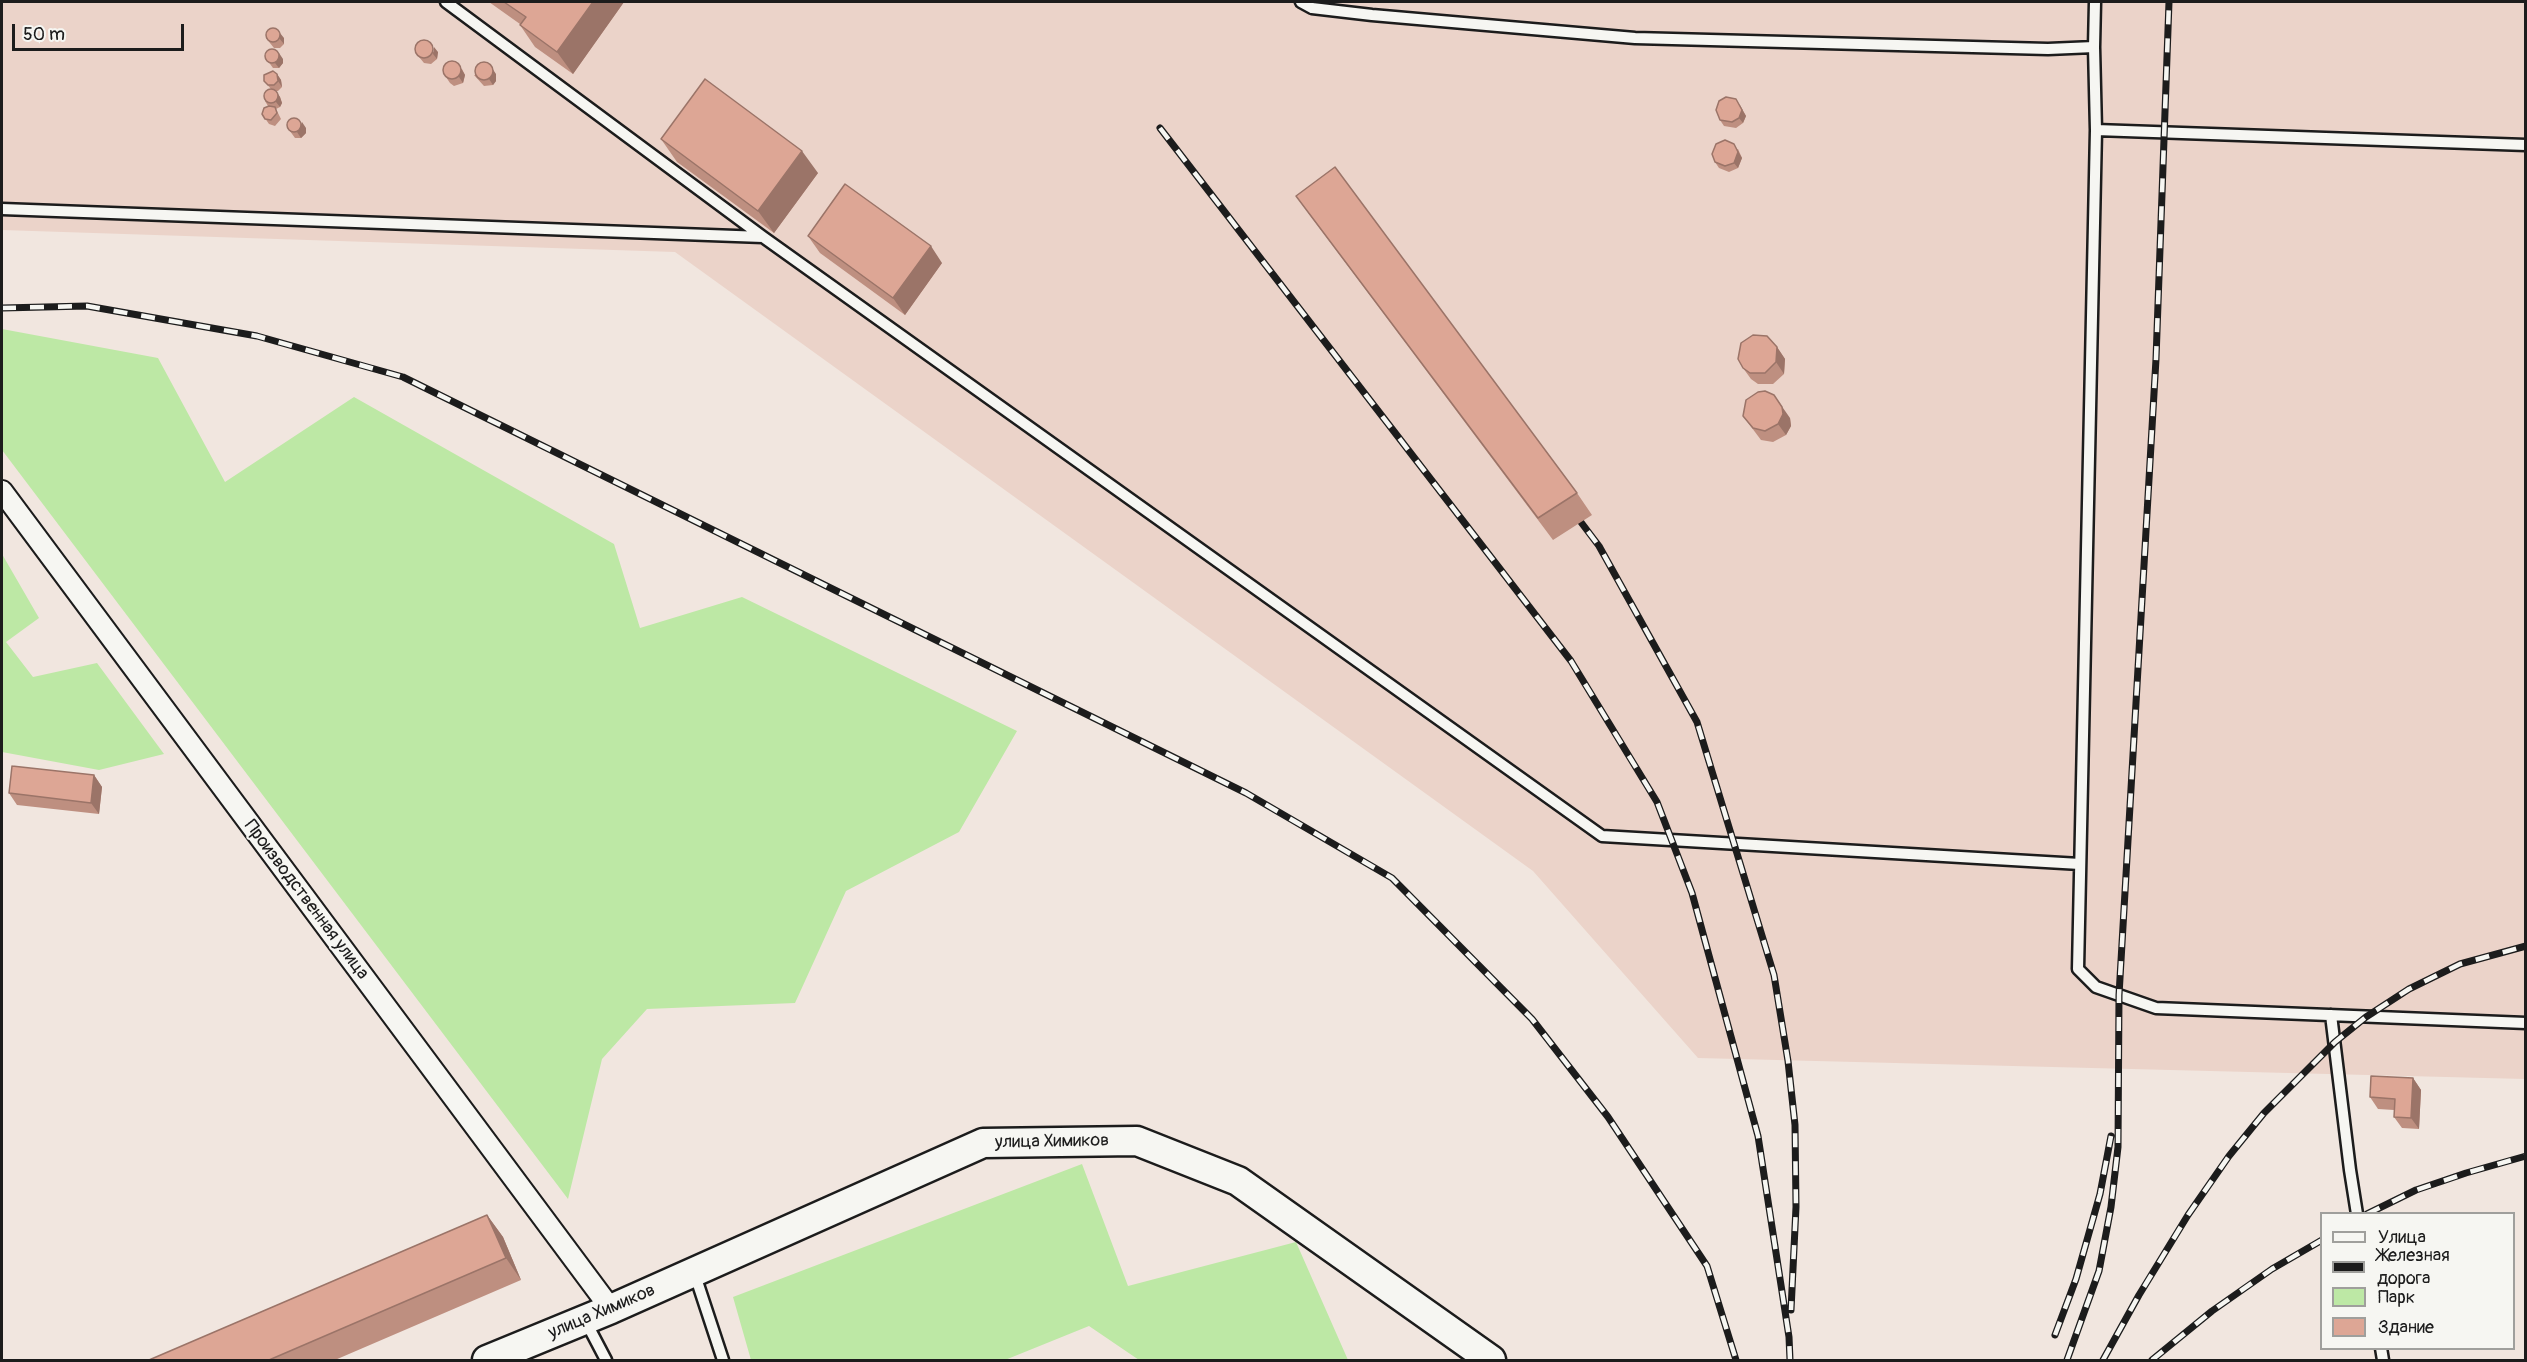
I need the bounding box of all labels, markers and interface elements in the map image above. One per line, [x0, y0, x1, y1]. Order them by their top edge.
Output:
scale bar [15, 12, 188, 50]
text: 50 m [23, 23, 65, 46]
street label: Производственная улица [239, 816, 373, 984]
street label: улица Химиков [995, 1130, 1109, 1154]
legend [2320, 1212, 2515, 1350]
text: Улица [2378, 1226, 2426, 1249]
text: Железная дорога [2377, 1244, 2450, 1290]
street label: улица Химиков [545, 1280, 659, 1344]
text: Парк [2378, 1286, 2415, 1309]
text: Здание [2378, 1316, 2434, 1339]

